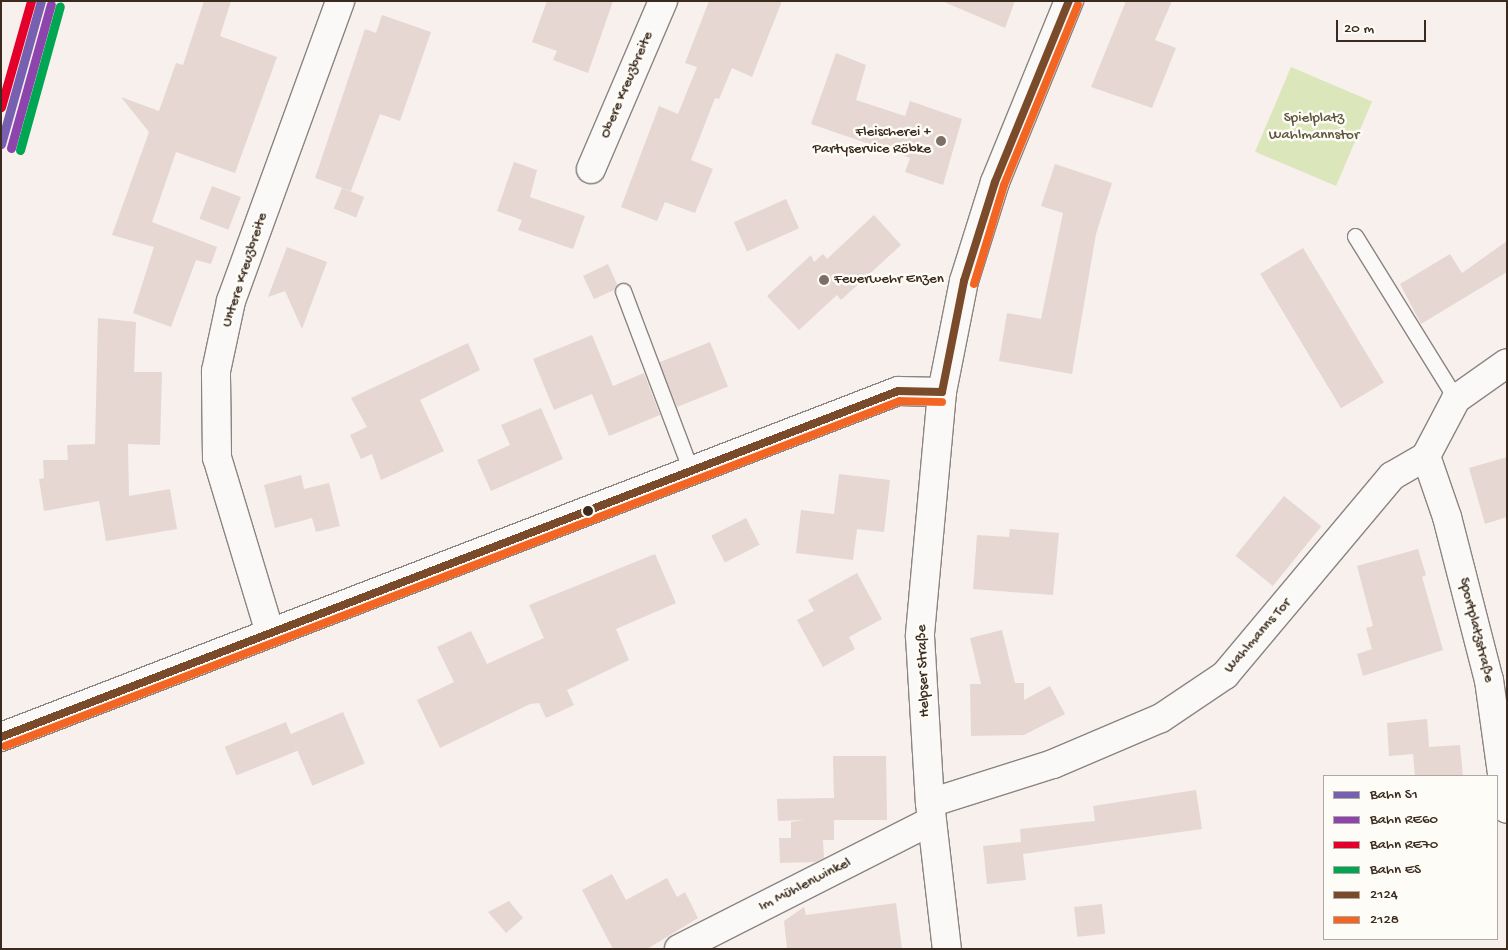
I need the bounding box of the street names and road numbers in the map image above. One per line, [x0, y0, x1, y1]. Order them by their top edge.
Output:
street label: Obere Kreuzbreite [596, 29, 658, 141]
street label: Untere Kreuzbreite [218, 210, 272, 330]
street label: Sportplatzstraße [1454, 576, 1498, 684]
street label: Wahlmanns Tor [1221, 595, 1295, 677]
street label: Helpser Straße [913, 624, 935, 718]
street label: Im Mühlenwinkel [756, 854, 854, 916]

